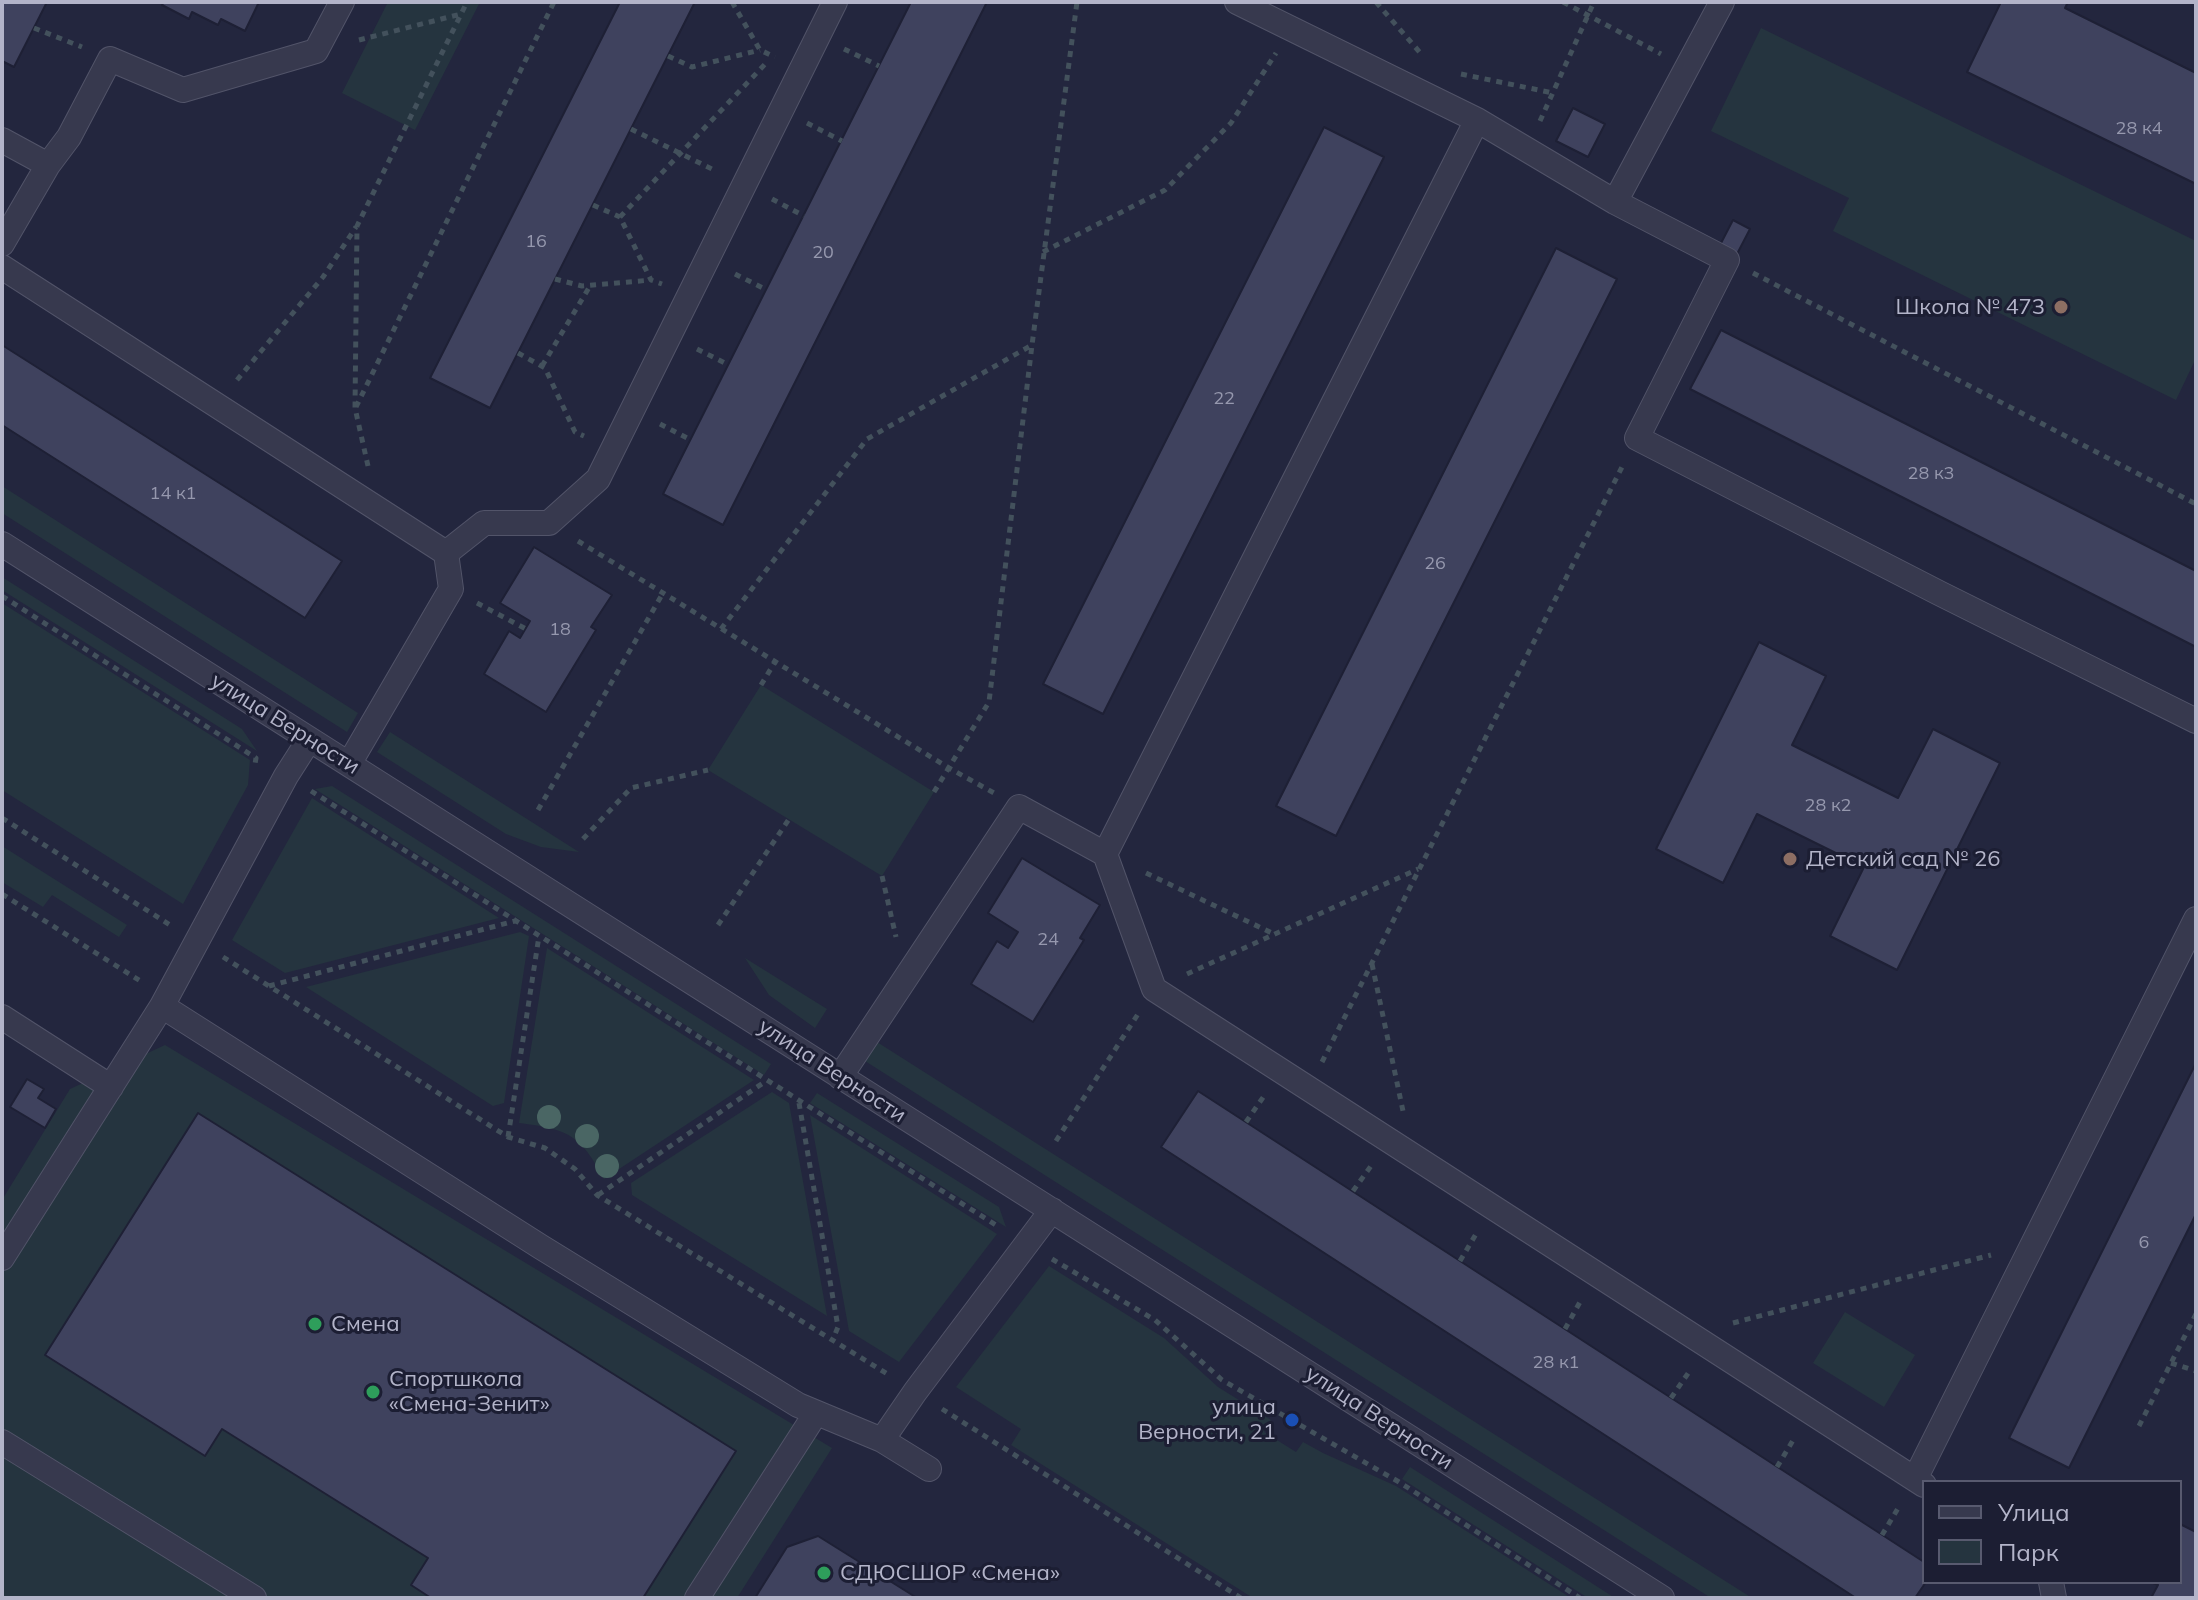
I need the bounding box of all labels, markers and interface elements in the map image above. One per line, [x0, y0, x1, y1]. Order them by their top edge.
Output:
house number: 28 к4 [2116, 118, 2162, 140]
house number: 16 [525, 231, 547, 253]
house number: 20 [812, 242, 834, 264]
place label: Школа № 473 [1895, 294, 2045, 320]
marker: Школа № 473 [2052, 298, 2070, 316]
house number: 22 [1213, 388, 1235, 410]
house number: 28 к3 [1908, 463, 1954, 485]
house number: 14 к1 [150, 483, 196, 505]
house number: 26 [1424, 553, 1446, 575]
house number: 18 [549, 619, 571, 641]
street label: улица Верности [206, 668, 364, 780]
house number: 28 к2 [1805, 795, 1851, 817]
place label: Детский сад № 26 [1806, 846, 2000, 872]
marker: Детский сад № 26 [1781, 850, 1799, 868]
house number: 24 [1037, 929, 1059, 951]
street label: улица Верности [753, 1013, 911, 1129]
house number: 6 [2139, 1232, 2149, 1254]
place label: Смена [331, 1311, 400, 1337]
marker: Смена [306, 1315, 324, 1333]
house number: 28 к1 [1533, 1352, 1579, 1374]
street label: улица Верности [1300, 1360, 1458, 1476]
place label: Спортшкола «Смена-Зенит» [389, 1366, 549, 1418]
marker: Спортшкола «Смена-Зенит» [364, 1383, 382, 1401]
place label: улица Верности, 21 [1138, 1394, 1276, 1446]
marker: улица Верности, 21 [1283, 1411, 1301, 1429]
legend [1922, 1480, 2182, 1584]
text: Улица [1998, 1497, 2070, 1527]
text: Парк [1998, 1537, 2059, 1567]
place label: СДЮСШОР «Смена» [840, 1560, 1060, 1586]
marker: СДЮСШОР «Смена» [815, 1564, 833, 1582]

